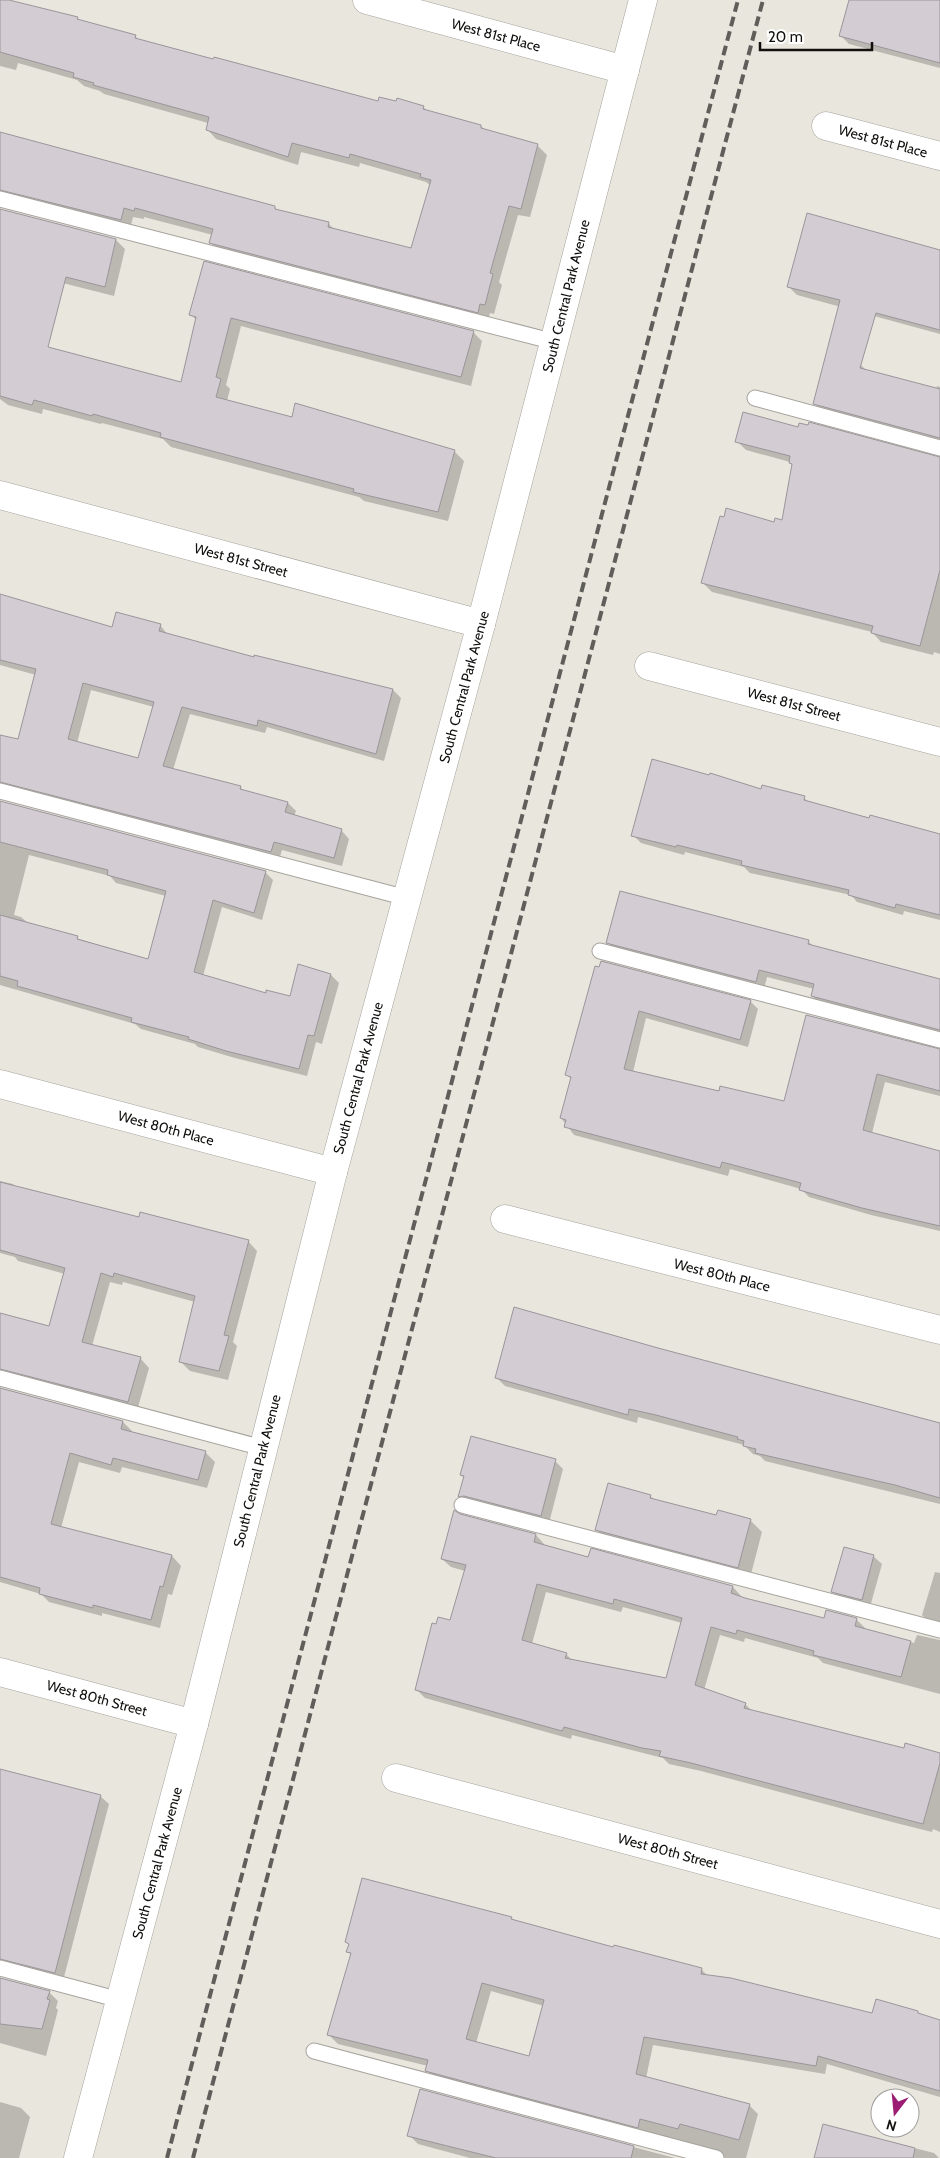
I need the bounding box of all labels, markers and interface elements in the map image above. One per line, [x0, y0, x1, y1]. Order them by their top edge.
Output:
street label: West 81st Place [449, 14, 543, 56]
scale bar [760, 20, 872, 52]
text: 20 m [768, 28, 803, 46]
street label: West 81st Place [836, 120, 930, 162]
street label: South Central Park Avenue [538, 218, 594, 374]
street label: West 81st Street [192, 539, 290, 581]
street label: South Central Park Avenue [435, 609, 493, 765]
street label: West 81st Street [745, 683, 843, 725]
street label: South Central Park Avenue [329, 1000, 387, 1156]
street label: West 80th Place [116, 1107, 216, 1149]
street label: West 80th Place [672, 1254, 772, 1296]
street label: South Central Park Avenue [229, 1393, 285, 1549]
street label: West 80th Street [45, 1676, 149, 1720]
street label: South Central Park Avenue [128, 1785, 186, 1941]
street label: West 80th Street [616, 1829, 720, 1873]
north arrow [870, 2088, 920, 2138]
text: N [884, 2115, 899, 2136]

